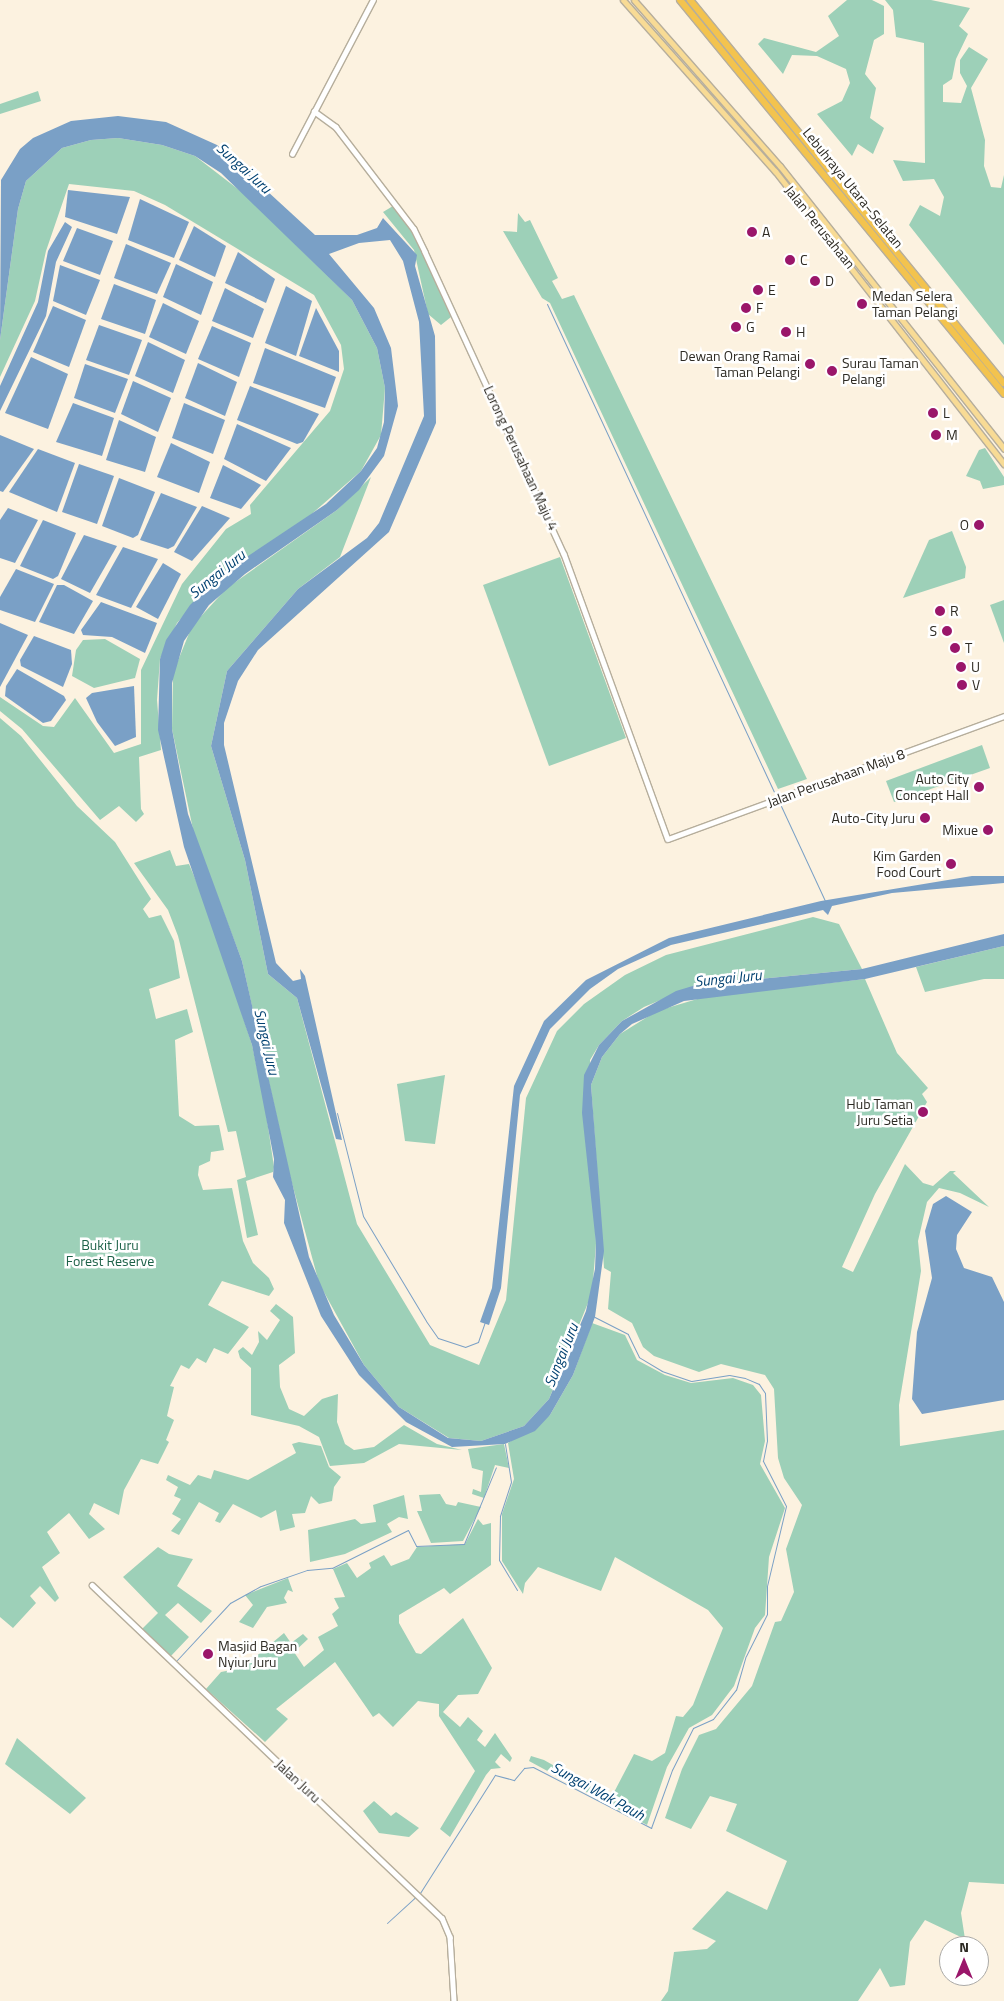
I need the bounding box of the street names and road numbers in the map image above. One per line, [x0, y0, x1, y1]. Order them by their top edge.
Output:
street label: Lebuhraya Utara–Selatan [799, 124, 907, 252]
street label: Jalan Perusahaan [781, 182, 859, 272]
street label: Lorong Perusahaan Maju 4 [480, 383, 562, 533]
street label: Jalan Perusahaan Maju 8 [765, 745, 907, 811]
street label: Jalan Juru [272, 1756, 324, 1806]

